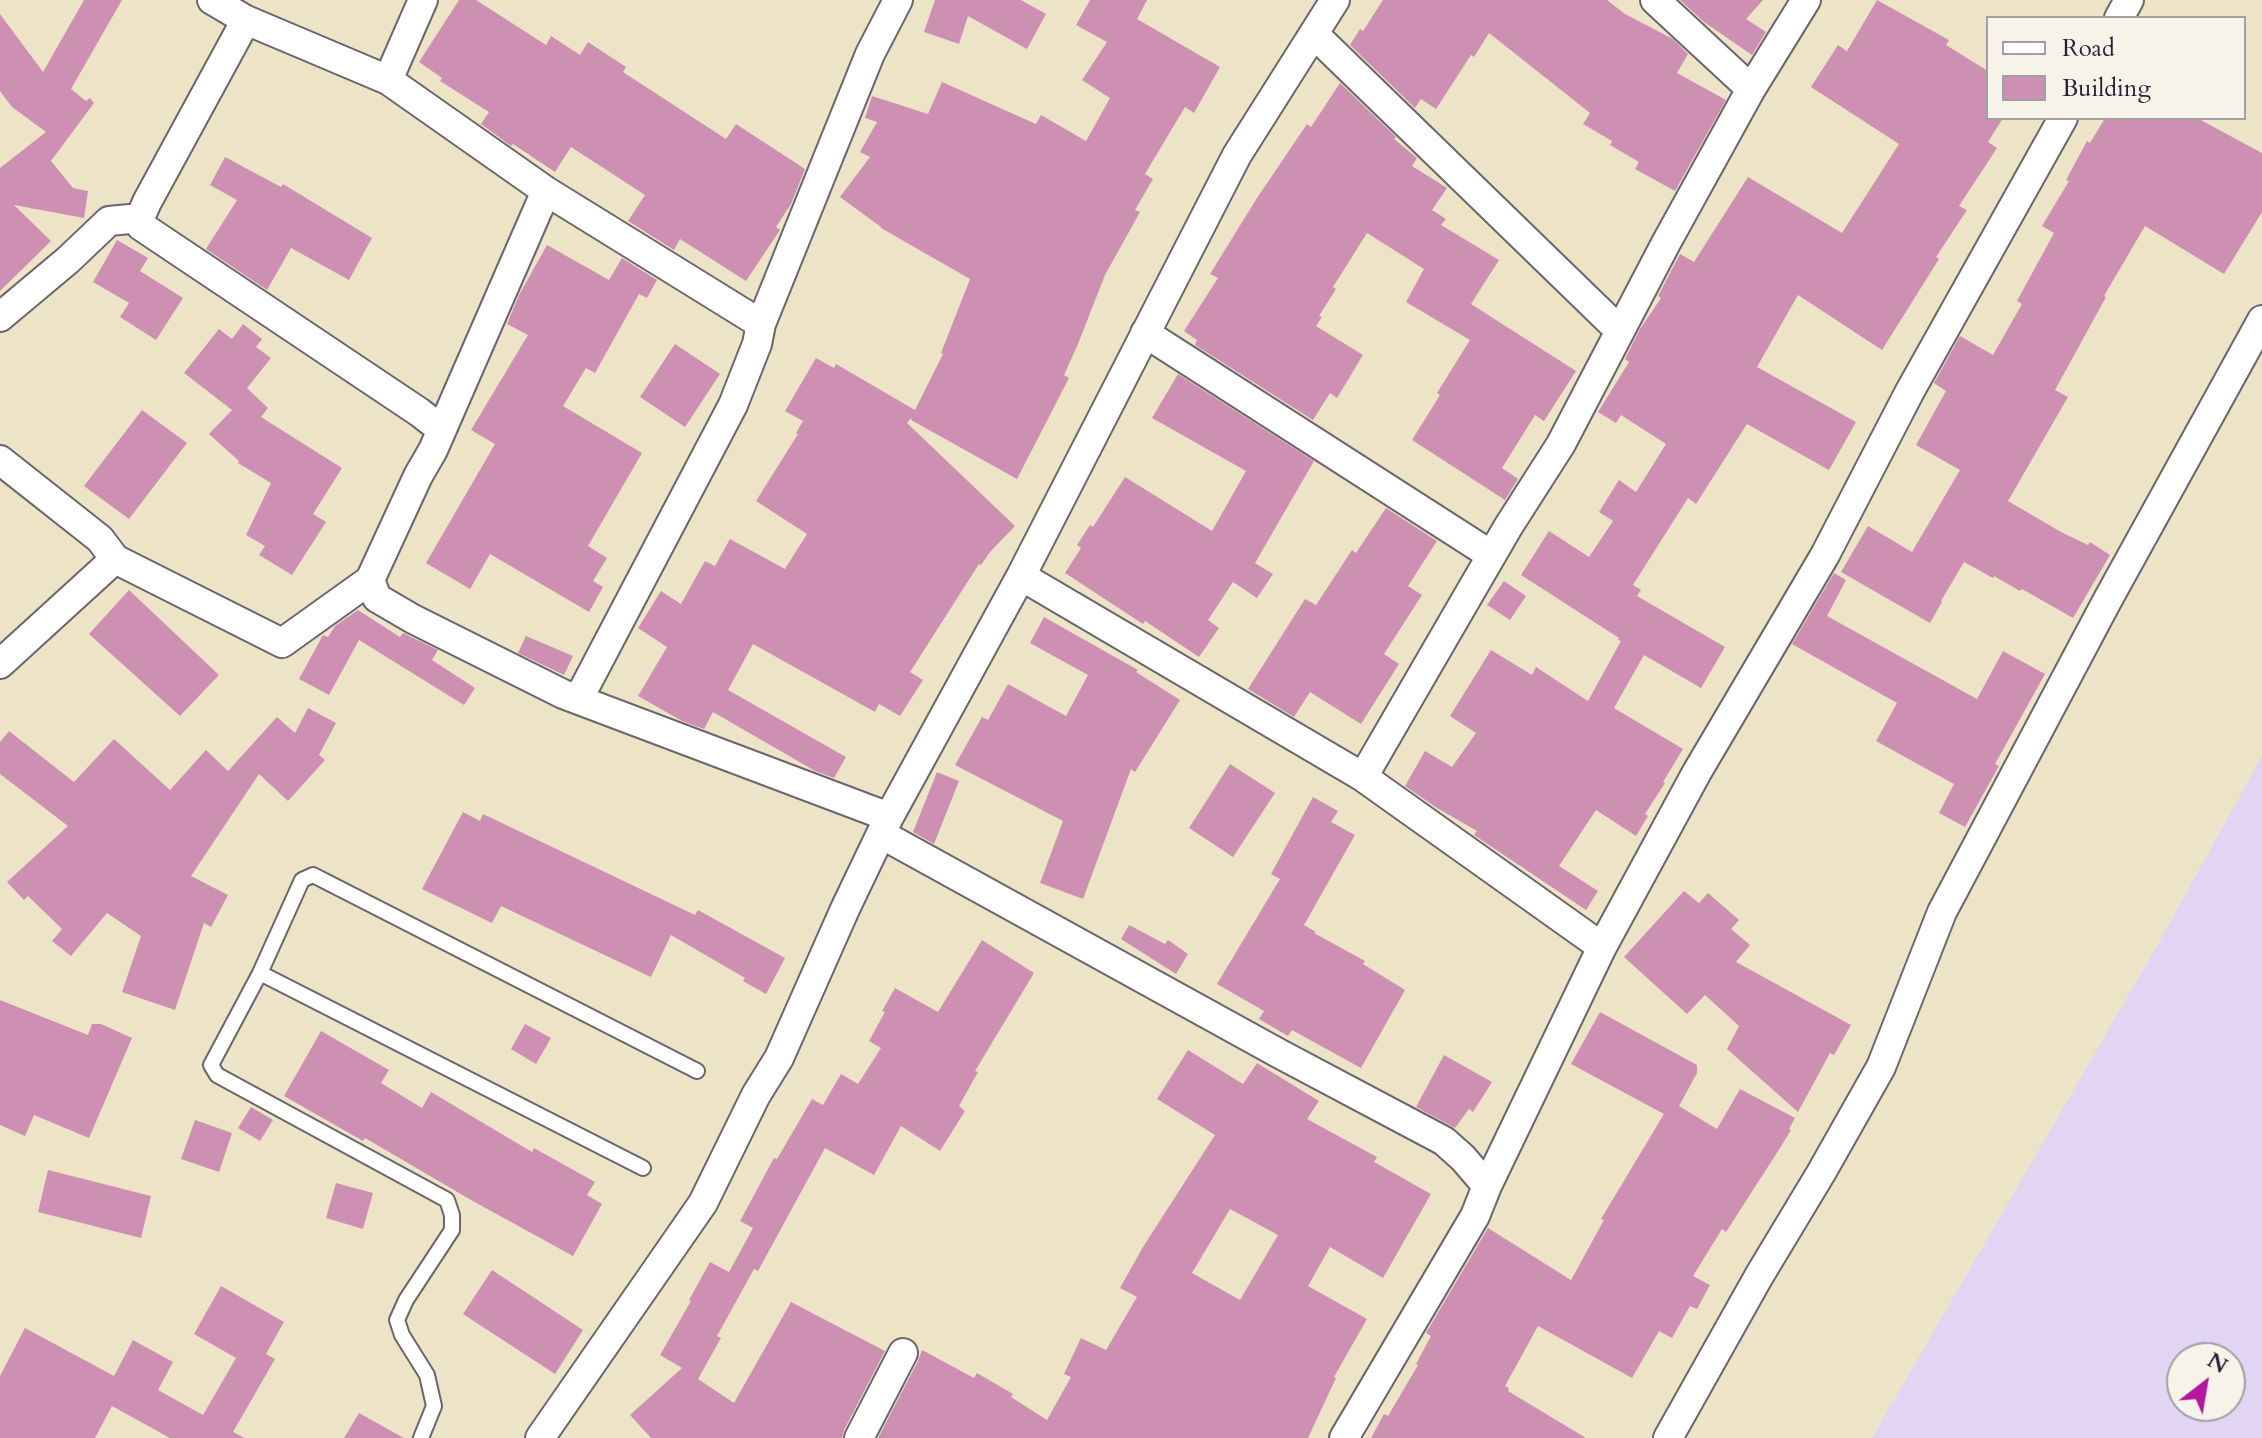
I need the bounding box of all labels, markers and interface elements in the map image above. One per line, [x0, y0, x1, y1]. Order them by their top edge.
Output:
legend [1986, 16, 2246, 120]
text: Road [2062, 32, 2115, 65]
text: Building [2062, 72, 2151, 105]
north arrow [2166, 1342, 2246, 1422]
text: N [2201, 1345, 2233, 1381]

